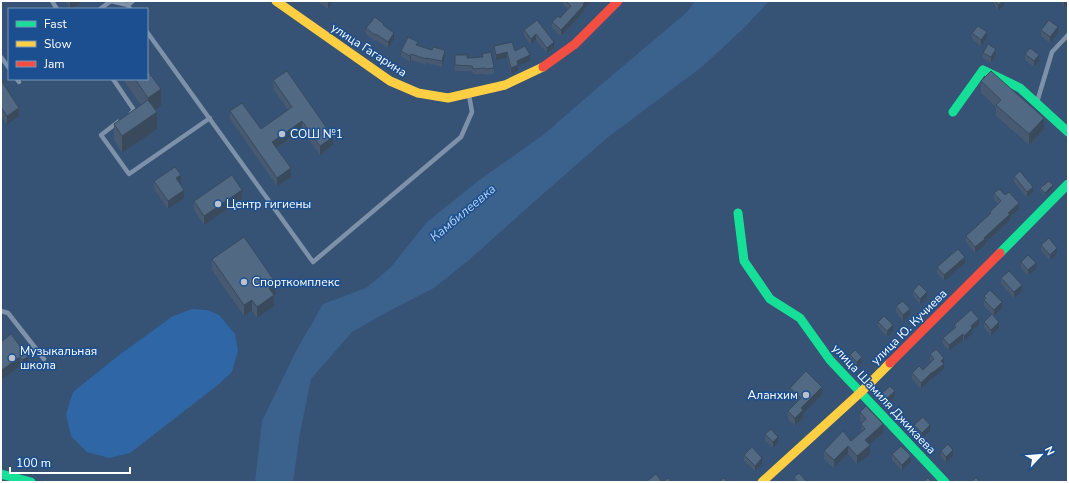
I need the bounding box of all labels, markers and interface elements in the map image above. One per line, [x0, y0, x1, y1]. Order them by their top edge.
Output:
legend [8, 8, 148, 80]
text: Fast [44, 16, 67, 32]
street label: улица Гагарина [328, 20, 410, 80]
text: Slow [44, 36, 72, 52]
text: Jam [43, 56, 65, 72]
place label: СОШ №1 [290, 126, 343, 142]
marker: СОШ №1 [277, 129, 287, 139]
water label: Камбилеевка [426, 180, 500, 246]
place label: Центр гигиены [226, 196, 311, 212]
marker: Центр гигиены [213, 199, 223, 209]
place label: Спорткомплекс [252, 274, 340, 290]
marker: Спорткомплекс [239, 277, 249, 287]
street label: улица Ю. Кучиева [868, 286, 950, 368]
street label: улица Шамиля Джикаева [829, 340, 939, 458]
place label: Музыкальная школа [20, 343, 97, 373]
marker: Музыкальная школа [7, 353, 17, 363]
place label: Аланхим [748, 387, 798, 403]
marker: Аланхим [801, 390, 811, 400]
north arrow [1021, 435, 1061, 475]
text: N [1041, 444, 1058, 458]
scale bar [10, 449, 130, 475]
text: 100 m [16, 455, 51, 471]

